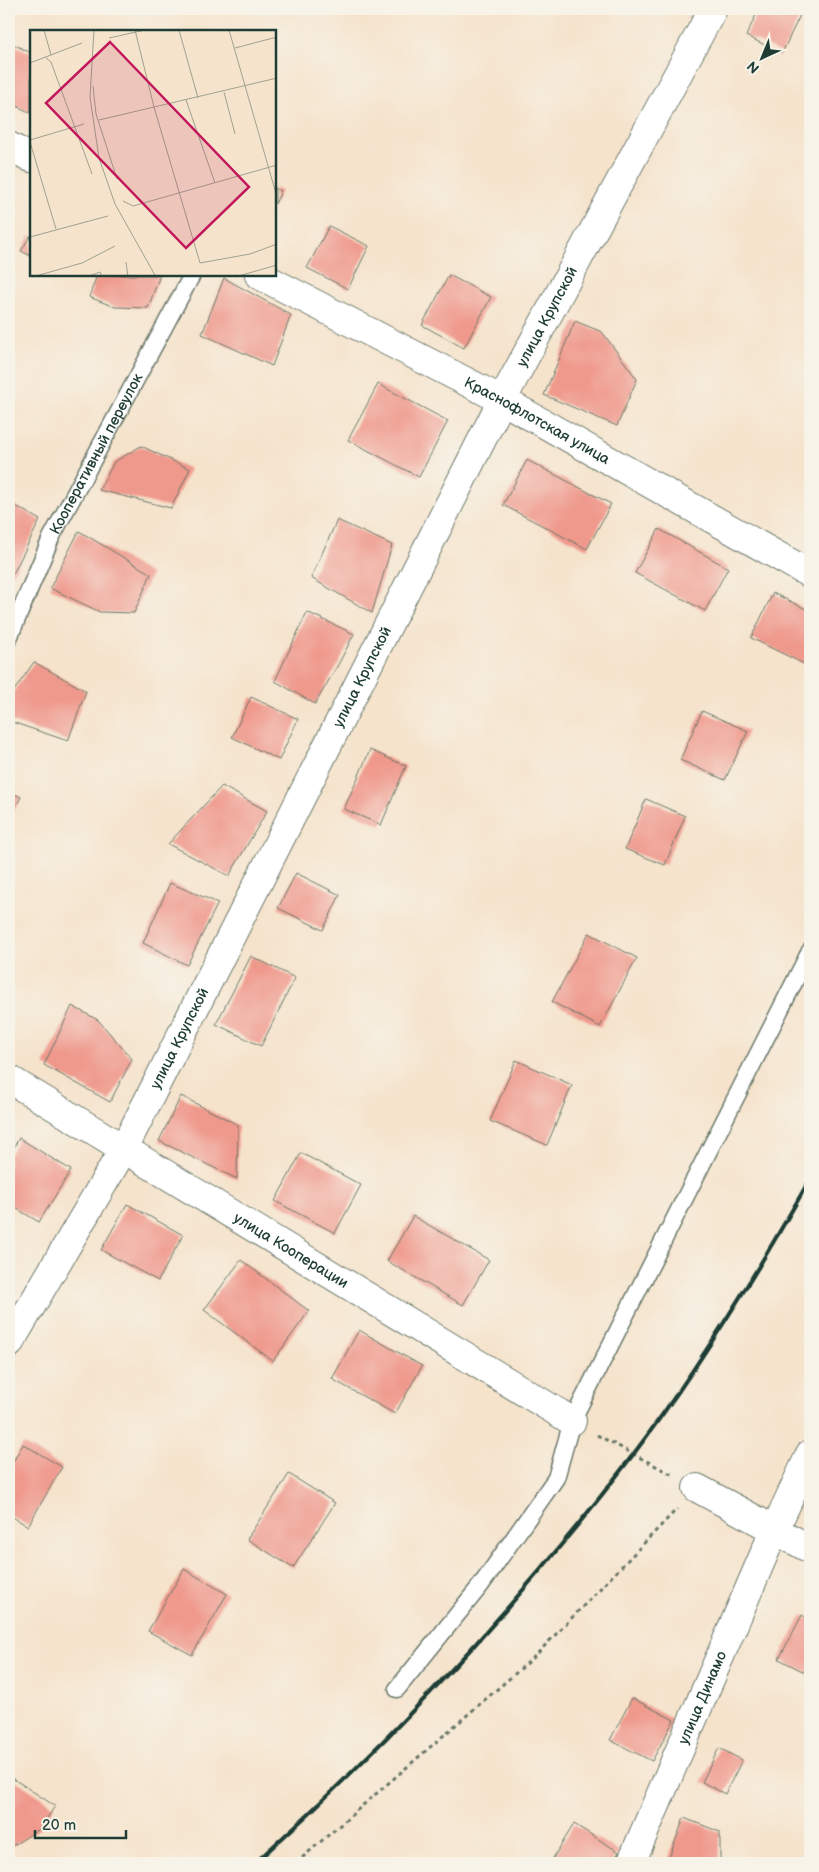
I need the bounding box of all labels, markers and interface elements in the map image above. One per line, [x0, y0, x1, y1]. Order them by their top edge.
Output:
inset map [30, 30, 276, 276]
north arrow [736, 32, 786, 82]
text: N [744, 57, 763, 77]
street label: улица Крупской [513, 264, 582, 370]
street label: Кооперативный переулок [46, 370, 148, 538]
street label: Краснофлотская улица [461, 373, 613, 469]
street label: улица Крупской [329, 623, 396, 731]
street label: улица Крупской [146, 985, 213, 1092]
street label: улица Кооперации [230, 1209, 352, 1293]
street label: улица Динамо [674, 1648, 731, 1747]
scale bar [35, 1807, 126, 1839]
text: 20 m [42, 1816, 76, 1835]

